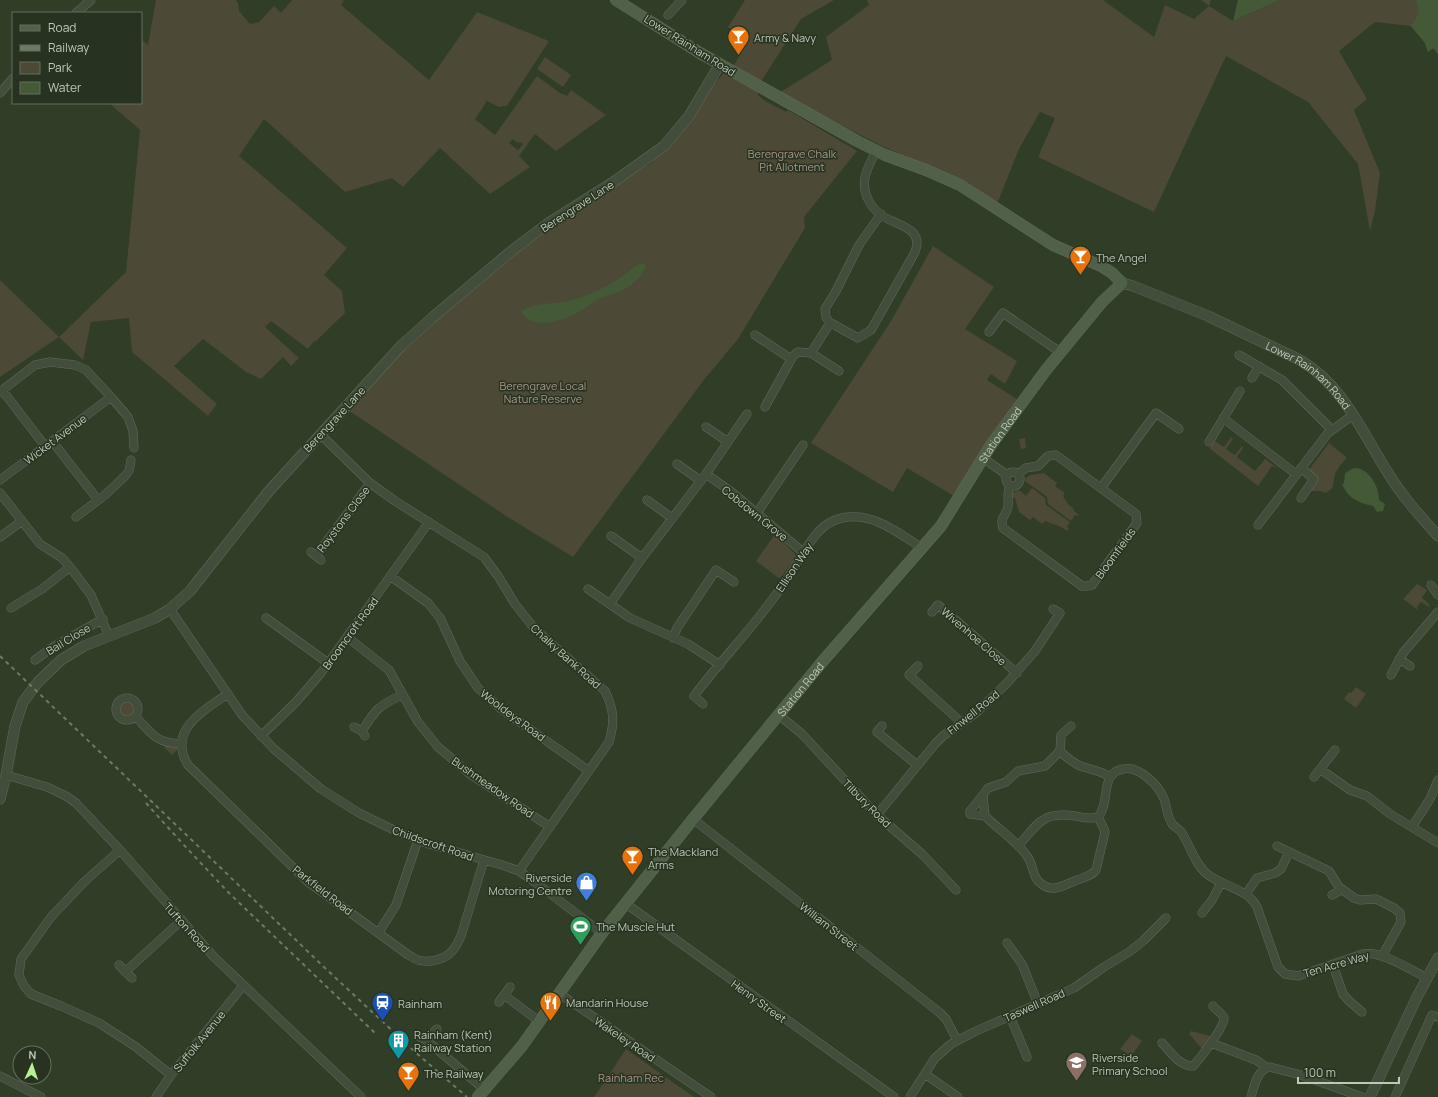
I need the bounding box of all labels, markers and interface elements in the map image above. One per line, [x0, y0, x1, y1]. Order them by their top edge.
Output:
street label: Lower Rainham Road [641, 11, 739, 79]
legend [12, 12, 142, 104]
text: Road [48, 19, 76, 36]
bar icon: Army & Navy [725, 24, 751, 57]
place label: Army & Navy [754, 30, 816, 45]
text: Railway [48, 39, 90, 56]
text: Park [48, 59, 73, 76]
text: Water [48, 79, 82, 96]
park label: Berengrave Chalk Pit Allotment [748, 146, 837, 174]
street label: Berengrave Lane [537, 176, 617, 235]
bar icon: The Angel [1067, 244, 1093, 277]
place label: The Angel [1096, 250, 1147, 265]
street label: Lower Rainham Road [1264, 337, 1355, 412]
park label: Berengrave Local Nature Reserve [500, 378, 586, 406]
street label: Berengrave Lane [300, 383, 369, 455]
street label: Station Road [974, 403, 1024, 466]
street label: Wicket Avenue [21, 410, 90, 467]
street label: Roystons Close [313, 482, 373, 555]
street label: Cobdown Grove [719, 482, 791, 545]
street label: Bloomfields [1091, 524, 1139, 582]
street label: Ellison Way [772, 539, 816, 595]
street label: Broomcroft Road [319, 594, 381, 672]
street label: Wivenhoe Close [938, 604, 1010, 669]
street label: Bail Close [43, 620, 93, 658]
street label: Chalky Bank Road [528, 620, 604, 692]
street label: Station Road [773, 659, 827, 719]
street label: Wooldeys Road [477, 686, 549, 744]
street label: Finwell Road [944, 686, 1002, 738]
street label: Bushmeadow Road [449, 753, 537, 821]
street label: Tilbury Road [840, 776, 894, 830]
street label: Childscroft Road [390, 822, 476, 864]
bar icon: The Mackland Arms [620, 844, 646, 877]
place label: The Mackland Arms [648, 844, 718, 872]
street label: Parkfield Road [290, 862, 356, 918]
place label: Riverside Motoring Centre [488, 870, 573, 898]
shop icon: Riverside Motoring Centre [574, 870, 600, 903]
street label: William Street [797, 898, 861, 954]
street label: Tufton Road [161, 899, 213, 955]
sports icon: The Muscle Hut [568, 913, 594, 946]
place label: The Muscle Hut [596, 919, 675, 934]
street label: Ten Acre Way [1301, 947, 1371, 981]
street label: Henry Street [728, 976, 790, 1026]
street label: Taswell Road [1001, 985, 1067, 1025]
restaurant icon: Mandarin House [537, 989, 563, 1022]
station icon: Rainham [369, 990, 395, 1023]
place label: Mandarin House [566, 995, 649, 1010]
place label: Rainham [398, 996, 442, 1011]
street label: Suffolk Avenue [170, 1007, 229, 1075]
street label: Wakeley Road [592, 1013, 658, 1065]
building icon: Rainham (Kent) Railway Station [386, 1027, 412, 1060]
place label: Rainham (Kent) Railway Station [414, 1027, 493, 1055]
north arrow [12, 1045, 52, 1085]
text: N [28, 1047, 37, 1062]
school or university icon: Riverside Primary School [1063, 1050, 1089, 1083]
place label: Riverside Primary School [1092, 1050, 1168, 1078]
scale bar [1298, 1059, 1399, 1085]
bar icon: The Railway [395, 1060, 421, 1093]
text: 100 m [1304, 1064, 1336, 1081]
place label: The Railway [424, 1066, 484, 1081]
park label: Rainham Rec [598, 1070, 664, 1085]

